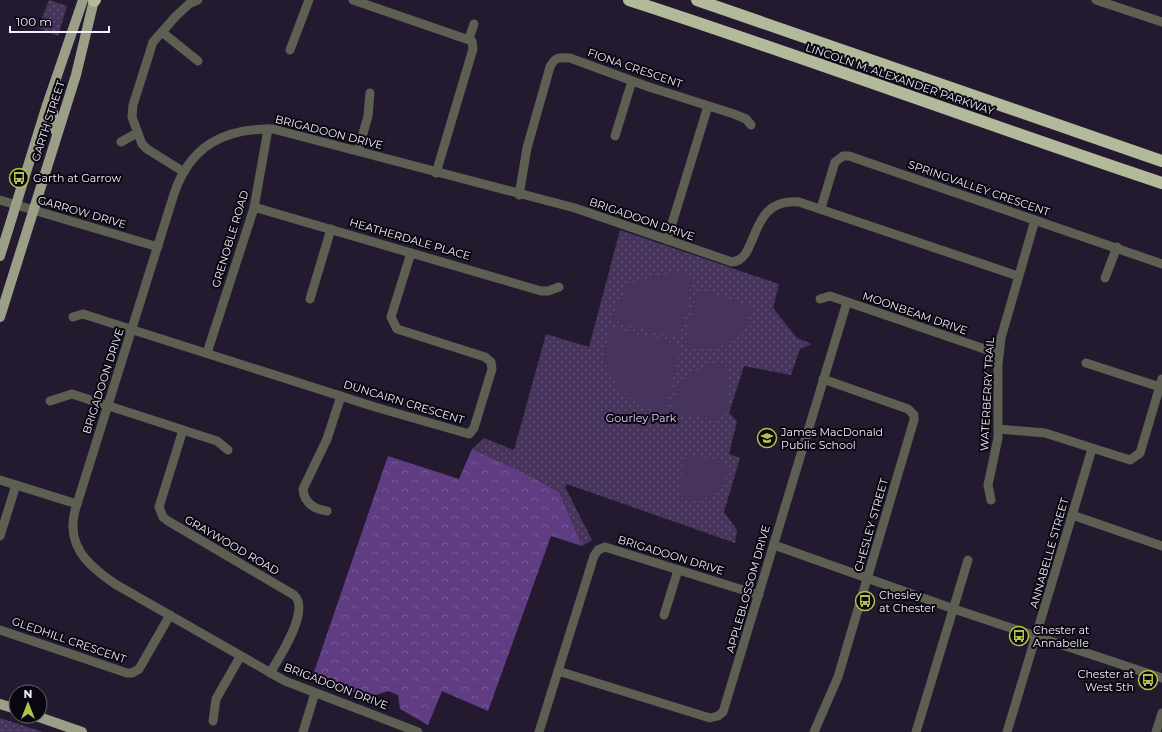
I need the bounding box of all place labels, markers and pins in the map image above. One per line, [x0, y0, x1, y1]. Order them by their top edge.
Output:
bus stop icon: Garth at Garrow [8, 167, 30, 189]
place label: Garth at Garrow [33, 171, 122, 185]
place label: James MacDonald Public School [780, 425, 883, 452]
school or university icon: James MacDonald Public School [756, 427, 778, 449]
place label: Chesley at Chester [879, 588, 935, 615]
bus stop icon: Chesley at Chester [854, 590, 876, 612]
place label: Chester at Annabelle [1033, 623, 1090, 650]
bus stop icon: Chester at Annabelle [1008, 625, 1030, 647]
place label: Chester at West 5th [1078, 667, 1135, 694]
bus stop icon: Chester at West 5th [1137, 669, 1159, 691]

